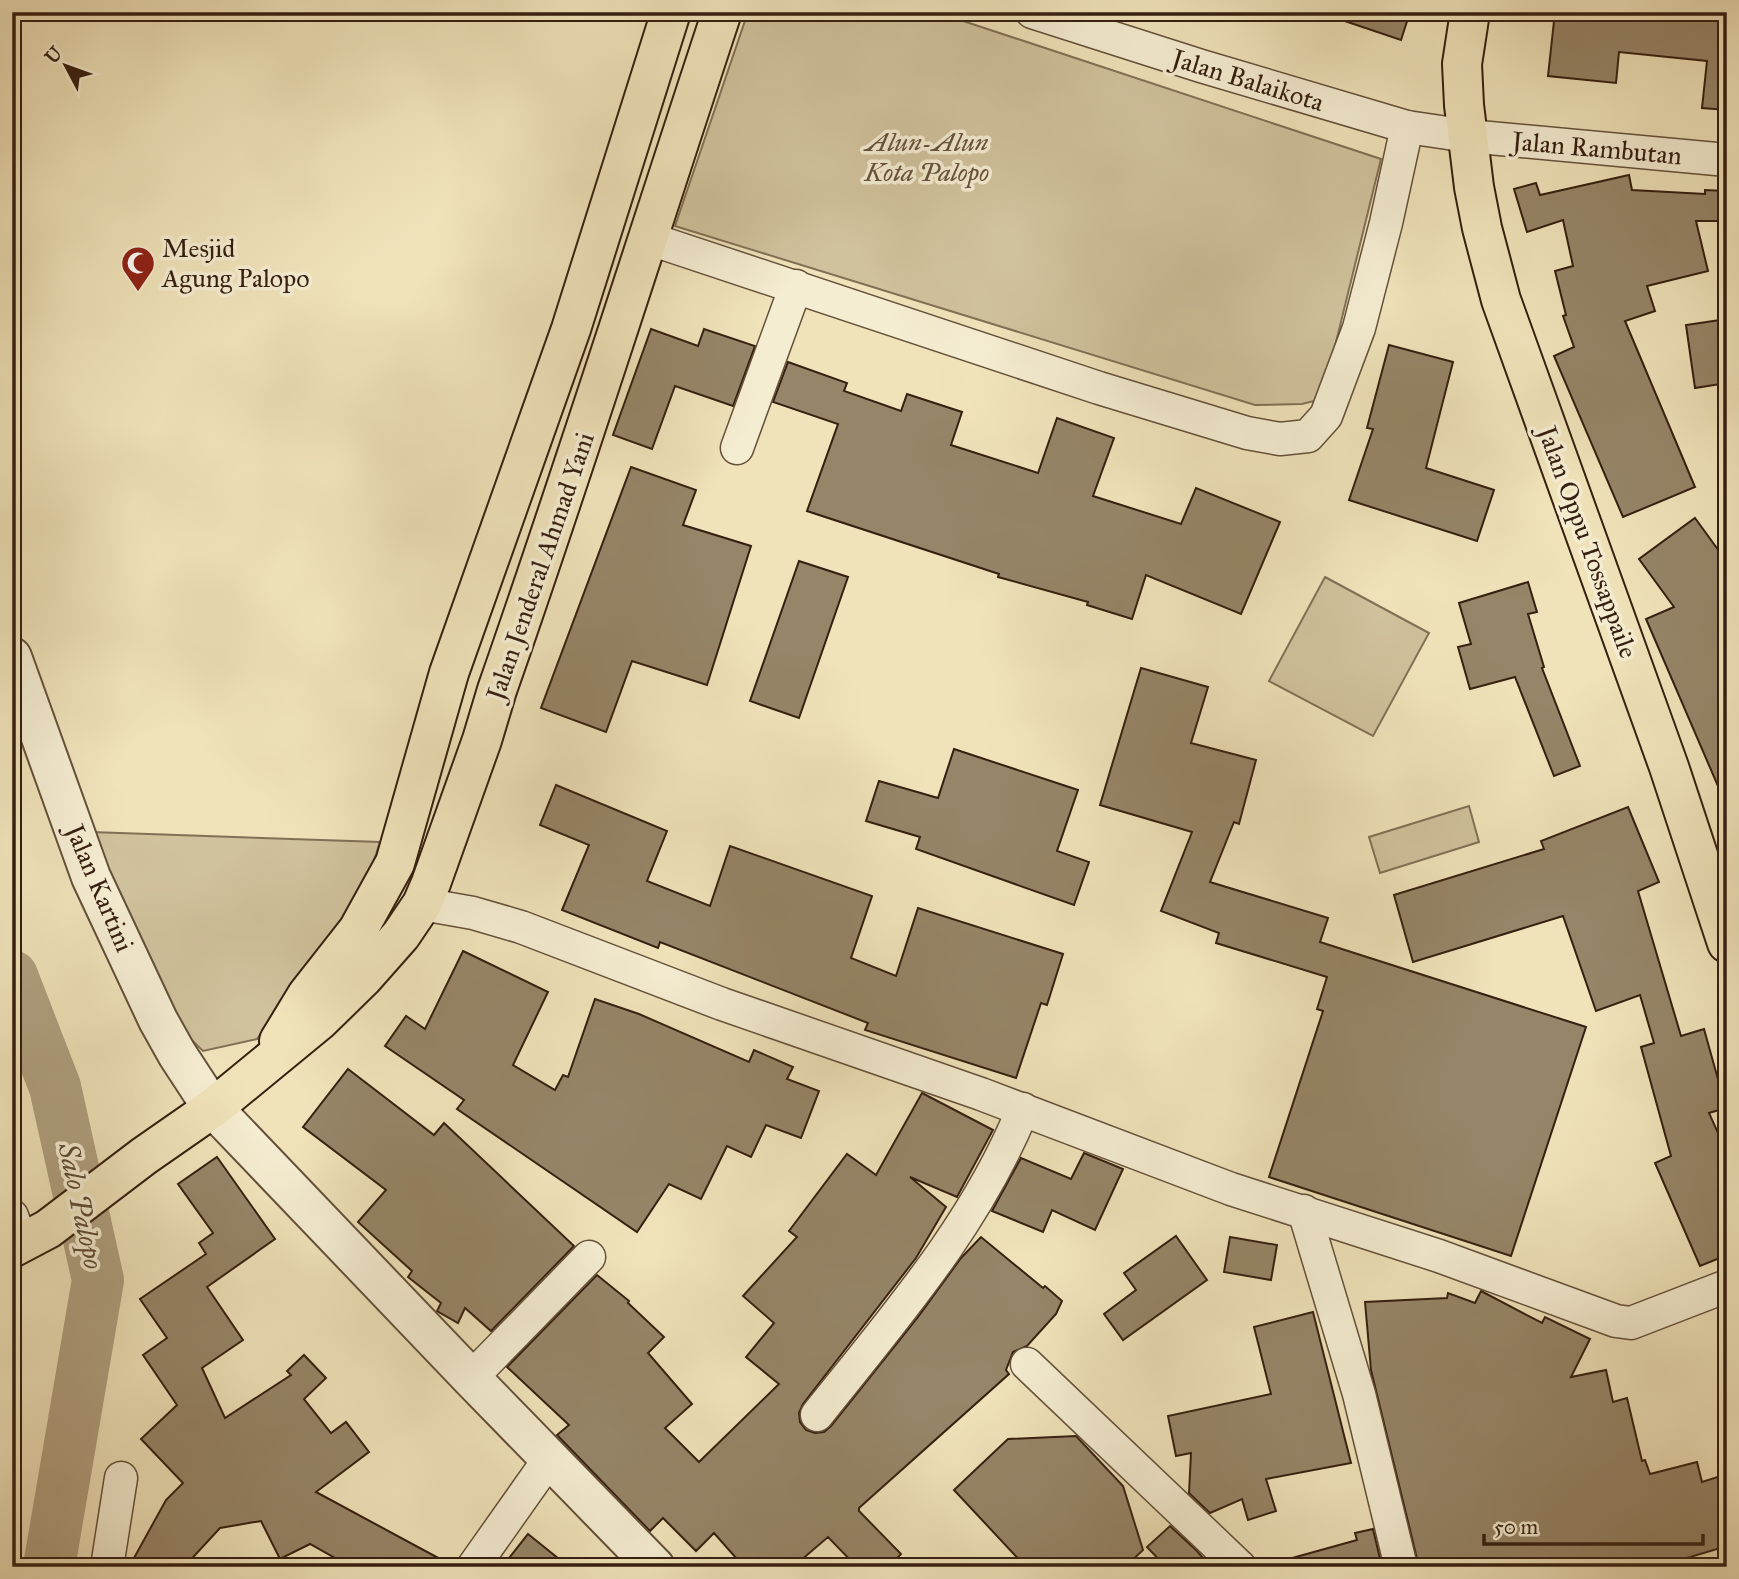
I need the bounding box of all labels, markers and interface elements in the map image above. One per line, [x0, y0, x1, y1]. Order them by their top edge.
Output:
north arrow [32, 32, 102, 102]
text: U [40, 41, 68, 68]
street label: Jalan Balaikota [1165, 41, 1328, 118]
street label: Jalan Rambutan [1508, 124, 1683, 171]
park label: Alun-Alun Kota Palopo [863, 126, 989, 189]
place label: Mesjid Agung Palopo [161, 232, 309, 294]
mosque icon: Mesjid Agung Palopo [119, 244, 157, 293]
street label: Jalan Oppu Tossappaile [1530, 419, 1645, 663]
street label: Jalan Jenderal Ahmad Yani [478, 428, 601, 707]
street label: Jalan Kartini [58, 817, 141, 957]
water label: Salo Palopo [50, 1139, 112, 1273]
scale bar [1484, 1502, 1702, 1546]
text: 50 m [1494, 1514, 1539, 1540]

